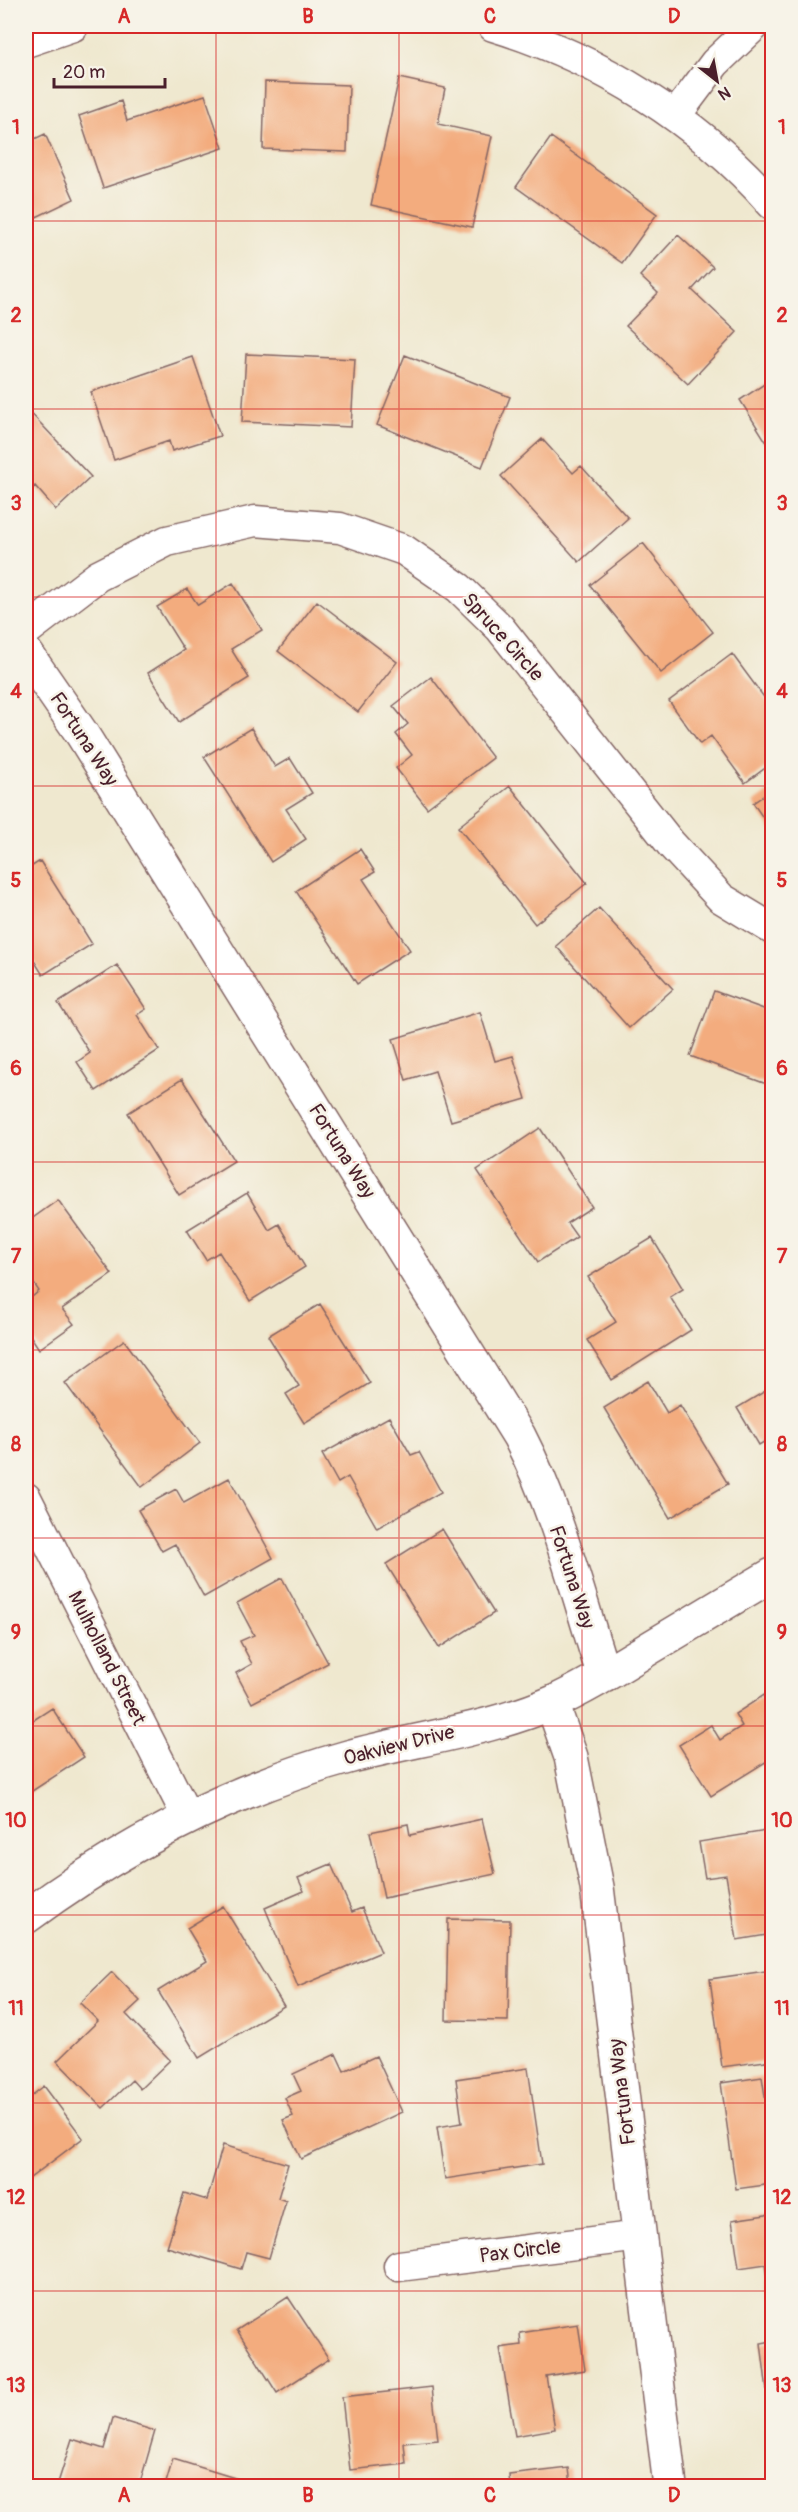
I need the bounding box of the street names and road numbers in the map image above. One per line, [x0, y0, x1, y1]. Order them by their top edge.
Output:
street label: Spruce Circle [457, 588, 549, 687]
street label: Fortuna Way [44, 687, 124, 791]
street label: Fortuna Way [303, 1099, 381, 1203]
street label: Fortuna Way [544, 1522, 601, 1632]
street label: Mulholland Street [62, 1587, 152, 1730]
street label: Oakview Drive [341, 1719, 457, 1771]
street label: Fortuna Way [603, 2037, 641, 2147]
street label: Pax Circle [478, 2234, 562, 2268]

